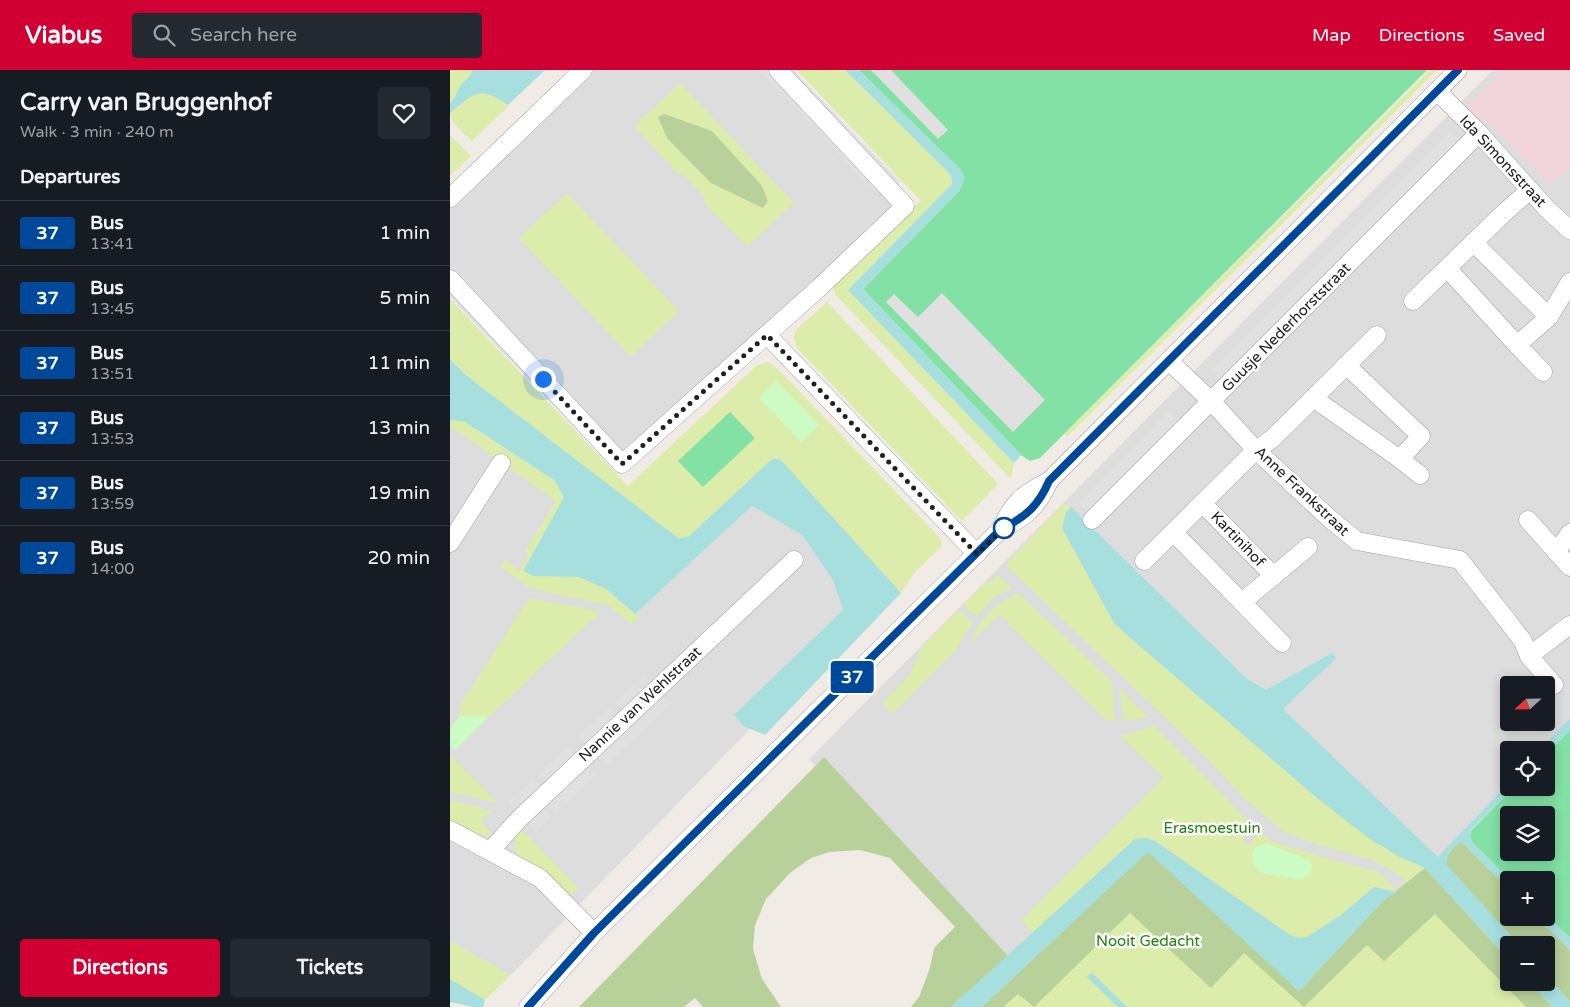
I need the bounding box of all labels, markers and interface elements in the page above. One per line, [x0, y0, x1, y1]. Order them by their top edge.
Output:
search box [132, 13, 482, 58]
text: Viabus [25, 21, 102, 50]
icon: search [150, 21, 178, 49]
text: Search here [190, 24, 297, 46]
text: Map [1312, 24, 1351, 46]
text: Directions [1379, 24, 1465, 46]
text: Saved [1493, 24, 1545, 46]
button: heart [378, 87, 430, 139]
text: Carry van Bruggenhof [20, 88, 272, 117]
street label: Ida Simonsstraat [1456, 111, 1550, 211]
text: Walk · 3 min · 240 m [20, 122, 174, 142]
text: Departures [20, 166, 120, 188]
text: Bus [90, 212, 124, 234]
text: 37 [36, 222, 59, 244]
text: 1 min [379, 222, 430, 244]
text: 13:41 [90, 234, 134, 254]
street label: Guusje Nederhorststraat [1218, 259, 1354, 395]
text: Bus [90, 277, 124, 299]
text: 37 [36, 287, 59, 309]
text: 5 min [379, 287, 430, 309]
text: 13:45 [90, 299, 134, 319]
text: Bus [90, 342, 124, 364]
text: 37 [36, 352, 59, 374]
text: 11 min [367, 352, 430, 374]
text: 13:51 [90, 364, 134, 384]
your location [531, 367, 556, 392]
text: Bus [90, 407, 124, 429]
text: 37 [36, 417, 59, 439]
text: 13 min [367, 417, 430, 439]
text: 13:53 [90, 429, 134, 449]
street label: Anne Frankstraat [1251, 443, 1353, 540]
text: Bus [90, 472, 124, 494]
text: 37 [36, 482, 59, 504]
text: 19 min [367, 482, 430, 504]
text: 13:59 [90, 494, 134, 514]
street label: Kartinihof [1207, 507, 1269, 571]
unlabelled marker [993, 517, 1015, 539]
text: Bus [90, 537, 124, 559]
text: 37 [36, 547, 59, 569]
text: 20 min [367, 547, 430, 569]
text: 14:00 [90, 559, 134, 579]
street label: Nannie van Wehlstraat [575, 642, 705, 766]
line badge: 37 [830, 661, 874, 693]
text: 37 [841, 666, 863, 688]
north arrow [1500, 676, 1555, 731]
map controls [1500, 676, 1555, 991]
button: locate [1500, 741, 1555, 796]
button: layers [1500, 806, 1555, 861]
park label: Erasmoestuin [1163, 819, 1261, 837]
button: + [1500, 871, 1555, 926]
park label: Nooit Gedacht [1096, 932, 1200, 950]
button: − [1500, 936, 1555, 991]
button: Directions [20, 939, 220, 997]
button: Tickets [230, 939, 430, 997]

